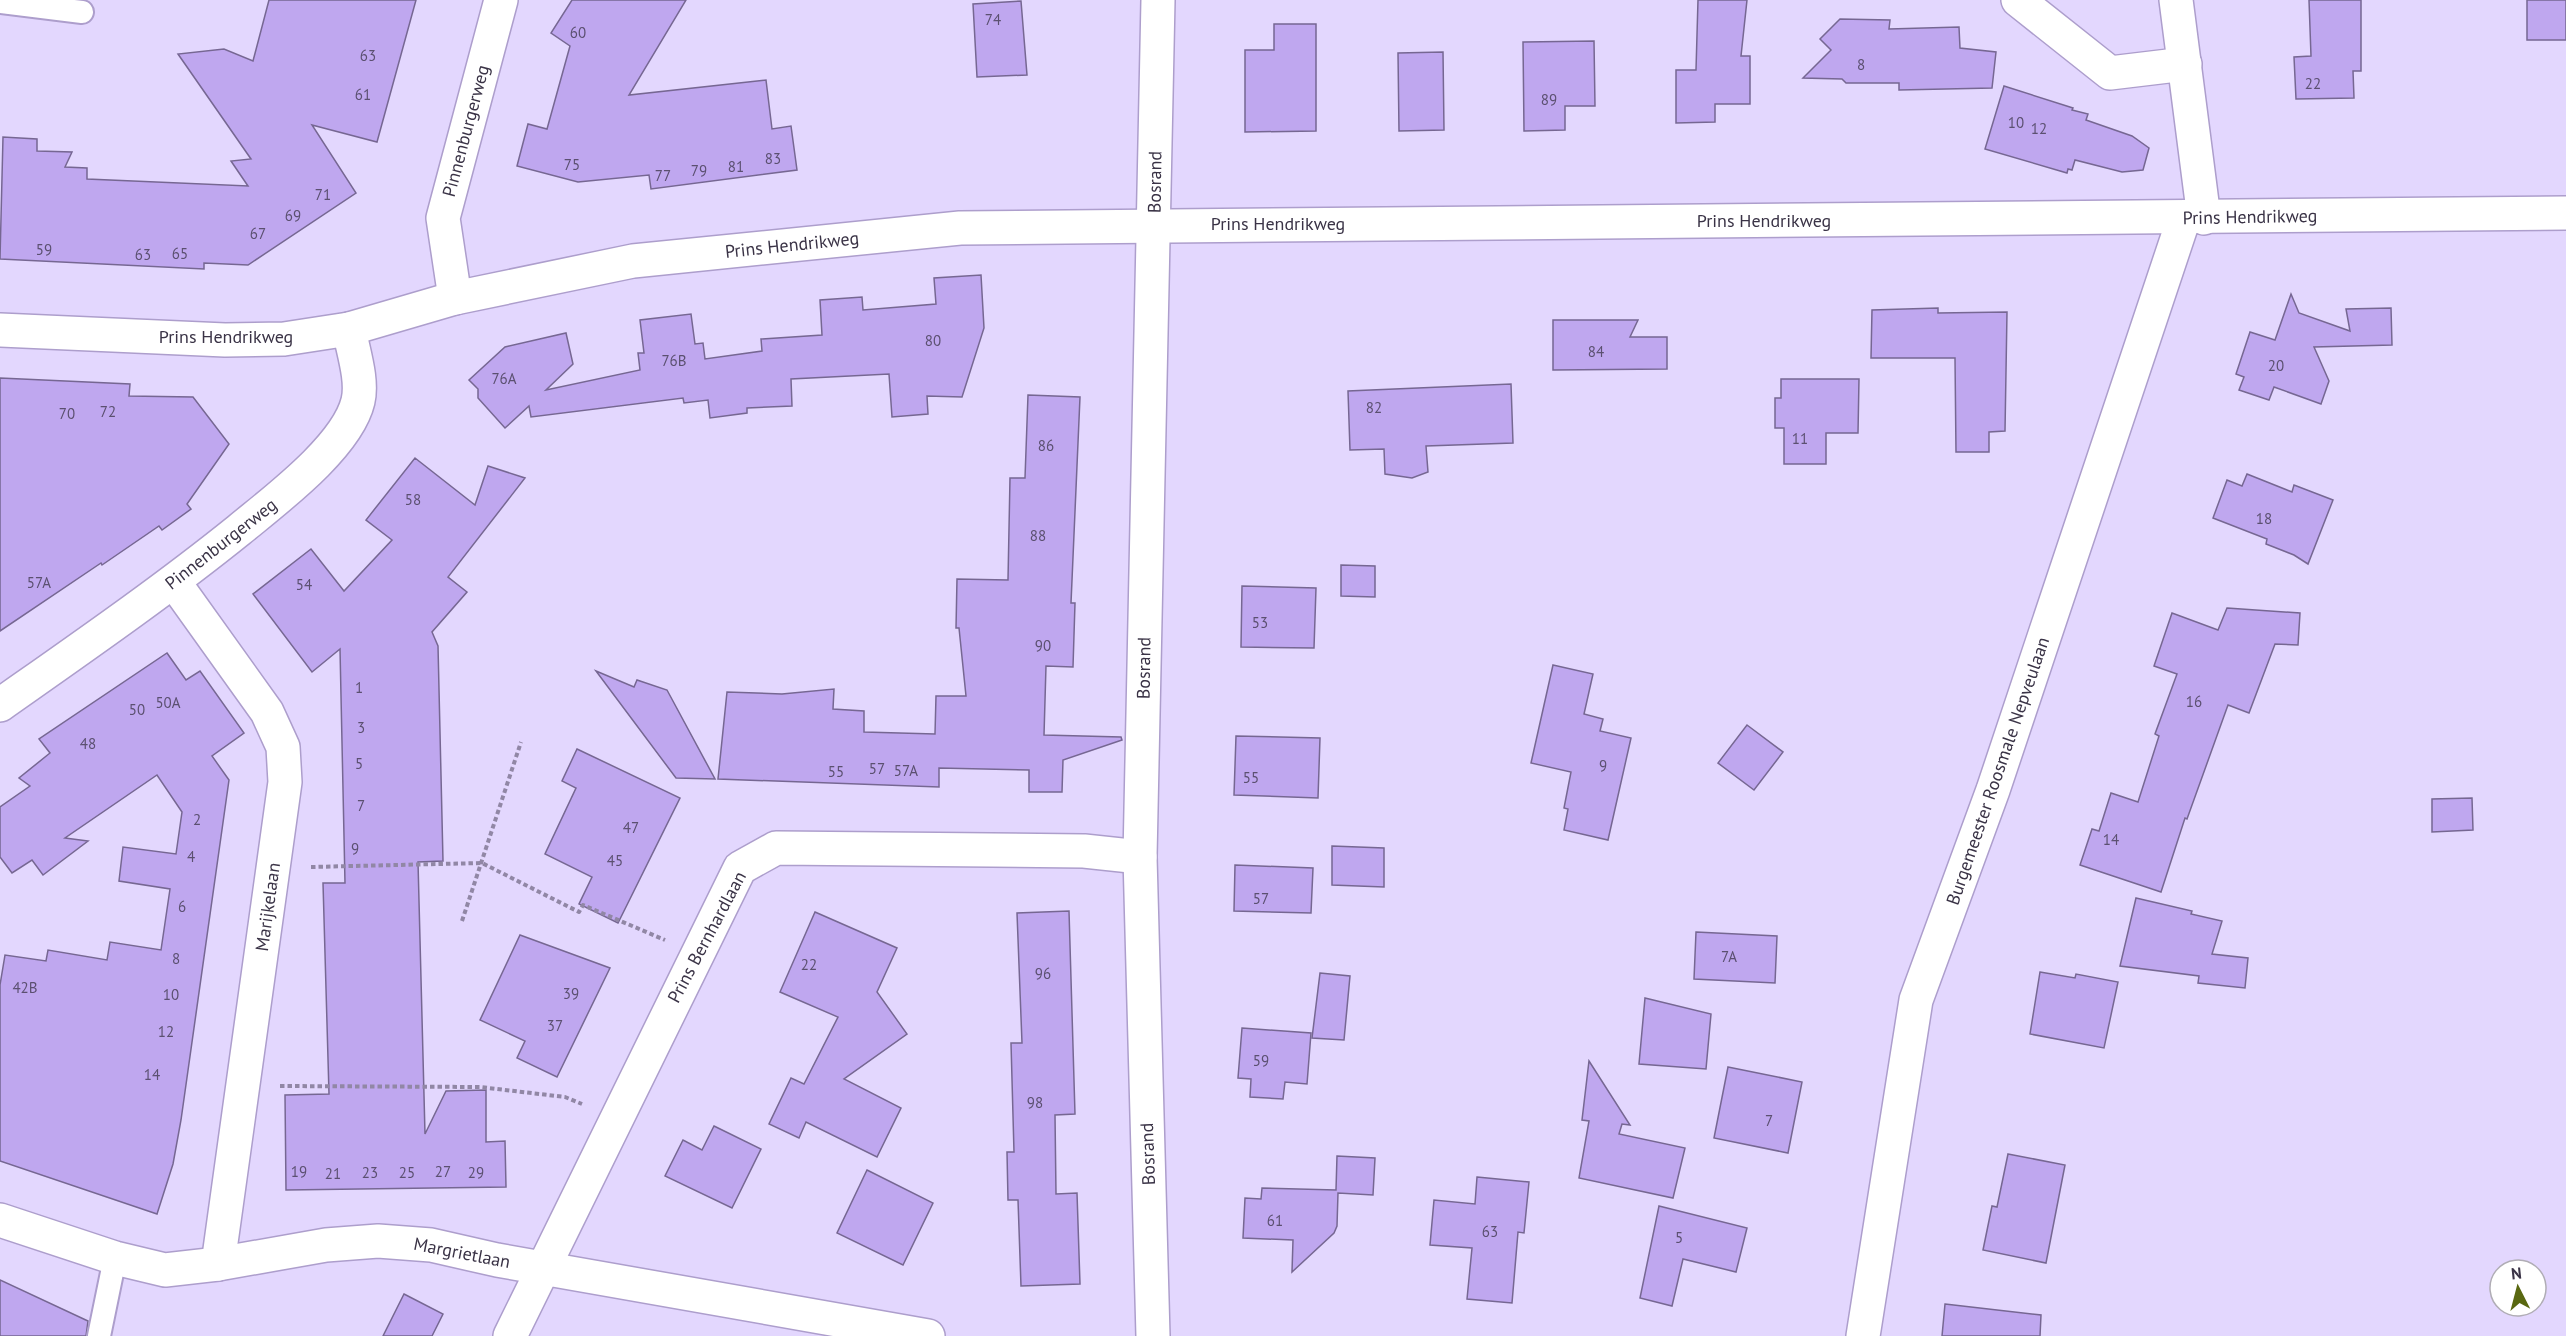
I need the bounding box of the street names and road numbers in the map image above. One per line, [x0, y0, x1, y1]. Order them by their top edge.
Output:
street label: Pinnenburgerweg [437, 62, 494, 199]
street label: Bosrand [1142, 151, 1167, 213]
street label: Prins Hendrikweg [2183, 204, 2317, 229]
street label: Prins Hendrikweg [1697, 209, 1831, 232]
street label: Prins Hendrikweg [1211, 212, 1345, 235]
street label: Prins Hendrikweg [724, 226, 860, 263]
street label: Prins Hendrikweg [159, 325, 293, 348]
street label: Pinnenburgerweg [160, 493, 281, 594]
street label: Burgemeester Roosmale Nepveulaan [1941, 634, 2054, 908]
street label: Bosrand [1131, 637, 1156, 699]
street label: Marijkelaan [250, 861, 285, 953]
street label: Prins Bernhardlaan [662, 867, 751, 1007]
street label: Bosrand [1135, 1122, 1160, 1186]
street label: Margrietlaan [412, 1232, 512, 1273]

